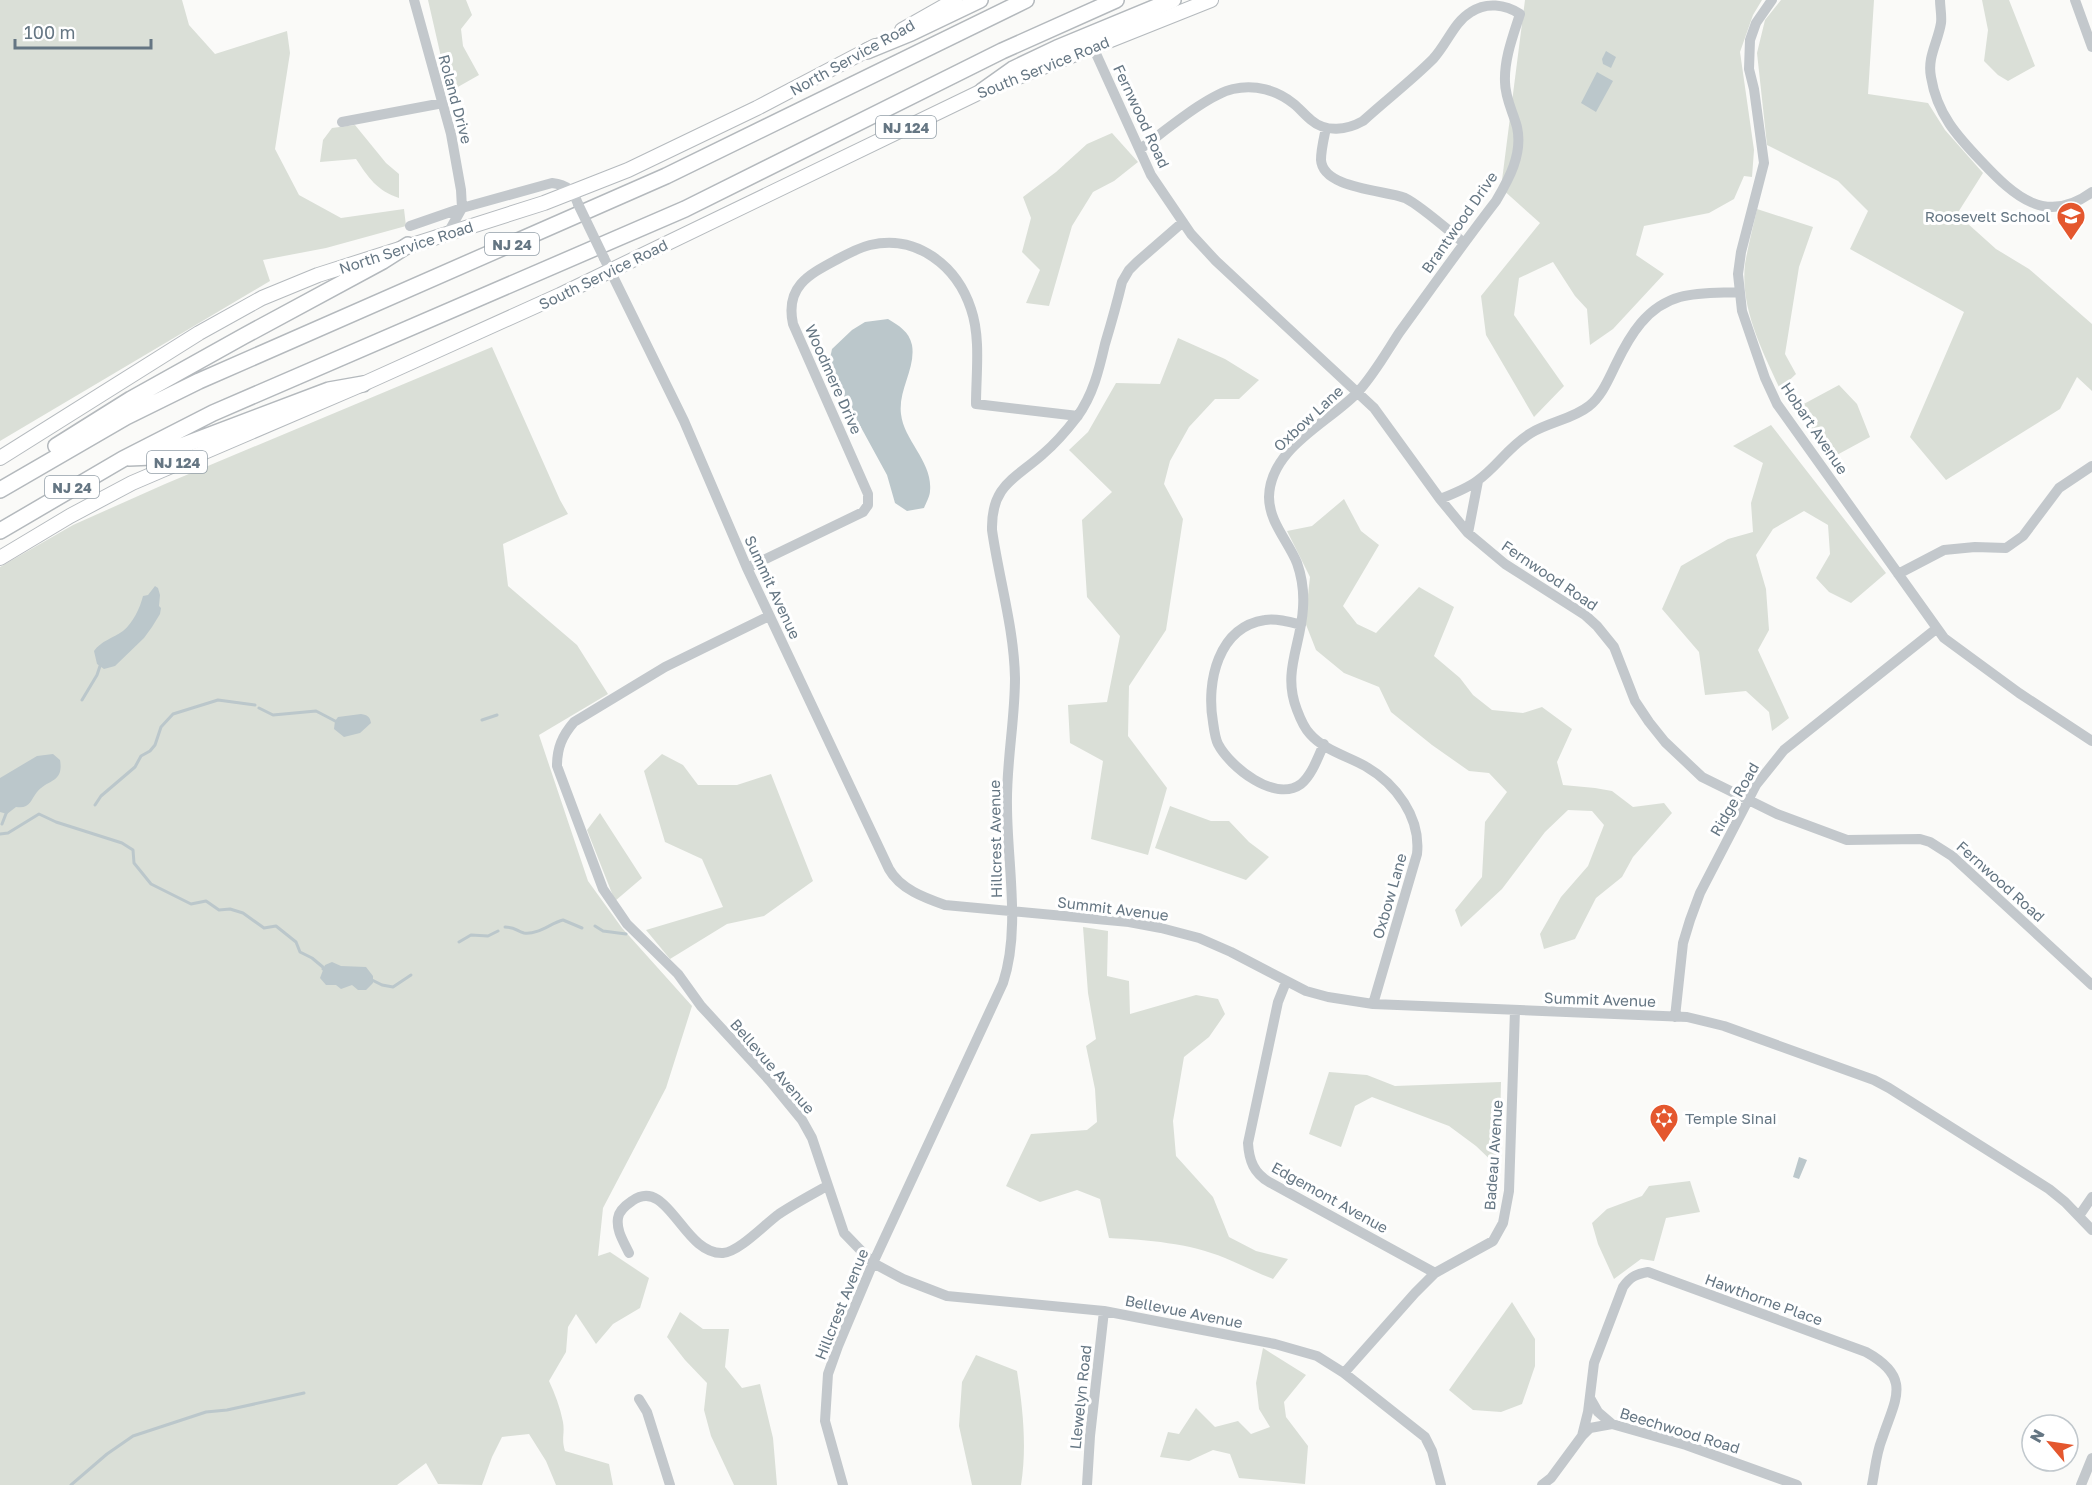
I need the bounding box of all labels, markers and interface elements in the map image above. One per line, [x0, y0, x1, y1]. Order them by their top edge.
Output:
scale bar [15, 12, 152, 50]
street label: North Service Road [786, 15, 918, 99]
text: 100 m [24, 21, 75, 43]
street label: South Service Road [974, 32, 1112, 102]
street label: Roland Drive [435, 52, 477, 146]
street label: Fernwood Road [1110, 61, 1174, 171]
road number: NJ 124 [876, 116, 936, 138]
street label: Brantwood Drive [1417, 168, 1501, 276]
school or university icon: Roosevelt School [2055, 200, 2087, 242]
place label: Roosevelt School [1925, 207, 2050, 225]
street label: North Service Road [337, 217, 475, 277]
road number: NJ 24 [485, 233, 539, 255]
street label: South Service Road [536, 235, 670, 313]
street label: Woodmere Drive [802, 321, 866, 437]
street label: Hobart Avenue [1778, 379, 1853, 478]
street label: Oxbow Lane [1270, 381, 1347, 455]
road number: NJ 124 [147, 451, 207, 473]
road number: NJ 24 [45, 476, 99, 498]
street label: Summit Avenue [741, 532, 805, 642]
street label: Fernwood Road [1498, 536, 1602, 614]
street label: Ridge Road [1706, 759, 1762, 839]
street label: Hillcrest Avenue [985, 780, 1005, 898]
street label: Fernwood Road [1953, 837, 2049, 925]
street label: Oxbow Lane [1368, 851, 1410, 941]
street label: Summit Avenue [1056, 892, 1170, 924]
street label: Summit Avenue [1544, 988, 1657, 1010]
street label: Bellevue Avenue [727, 1015, 819, 1117]
street label: Badeau Avenue [1480, 1099, 1506, 1211]
synagogue icon: Temple Sinai [1648, 1102, 1680, 1144]
place label: Temple Sinai [1685, 1109, 1777, 1127]
street label: Edgemont Avenue [1269, 1158, 1392, 1237]
street label: Hillcrest Avenue [811, 1246, 872, 1362]
street label: Hawthorne Place [1703, 1269, 1826, 1329]
street label: Bellevue Avenue [1124, 1291, 1245, 1331]
street label: Llewelyn Road [1066, 1344, 1094, 1450]
street label: Beechwood Road [1618, 1403, 1742, 1457]
north arrow [2020, 1413, 2080, 1473]
text: N [2025, 1426, 2049, 1446]

